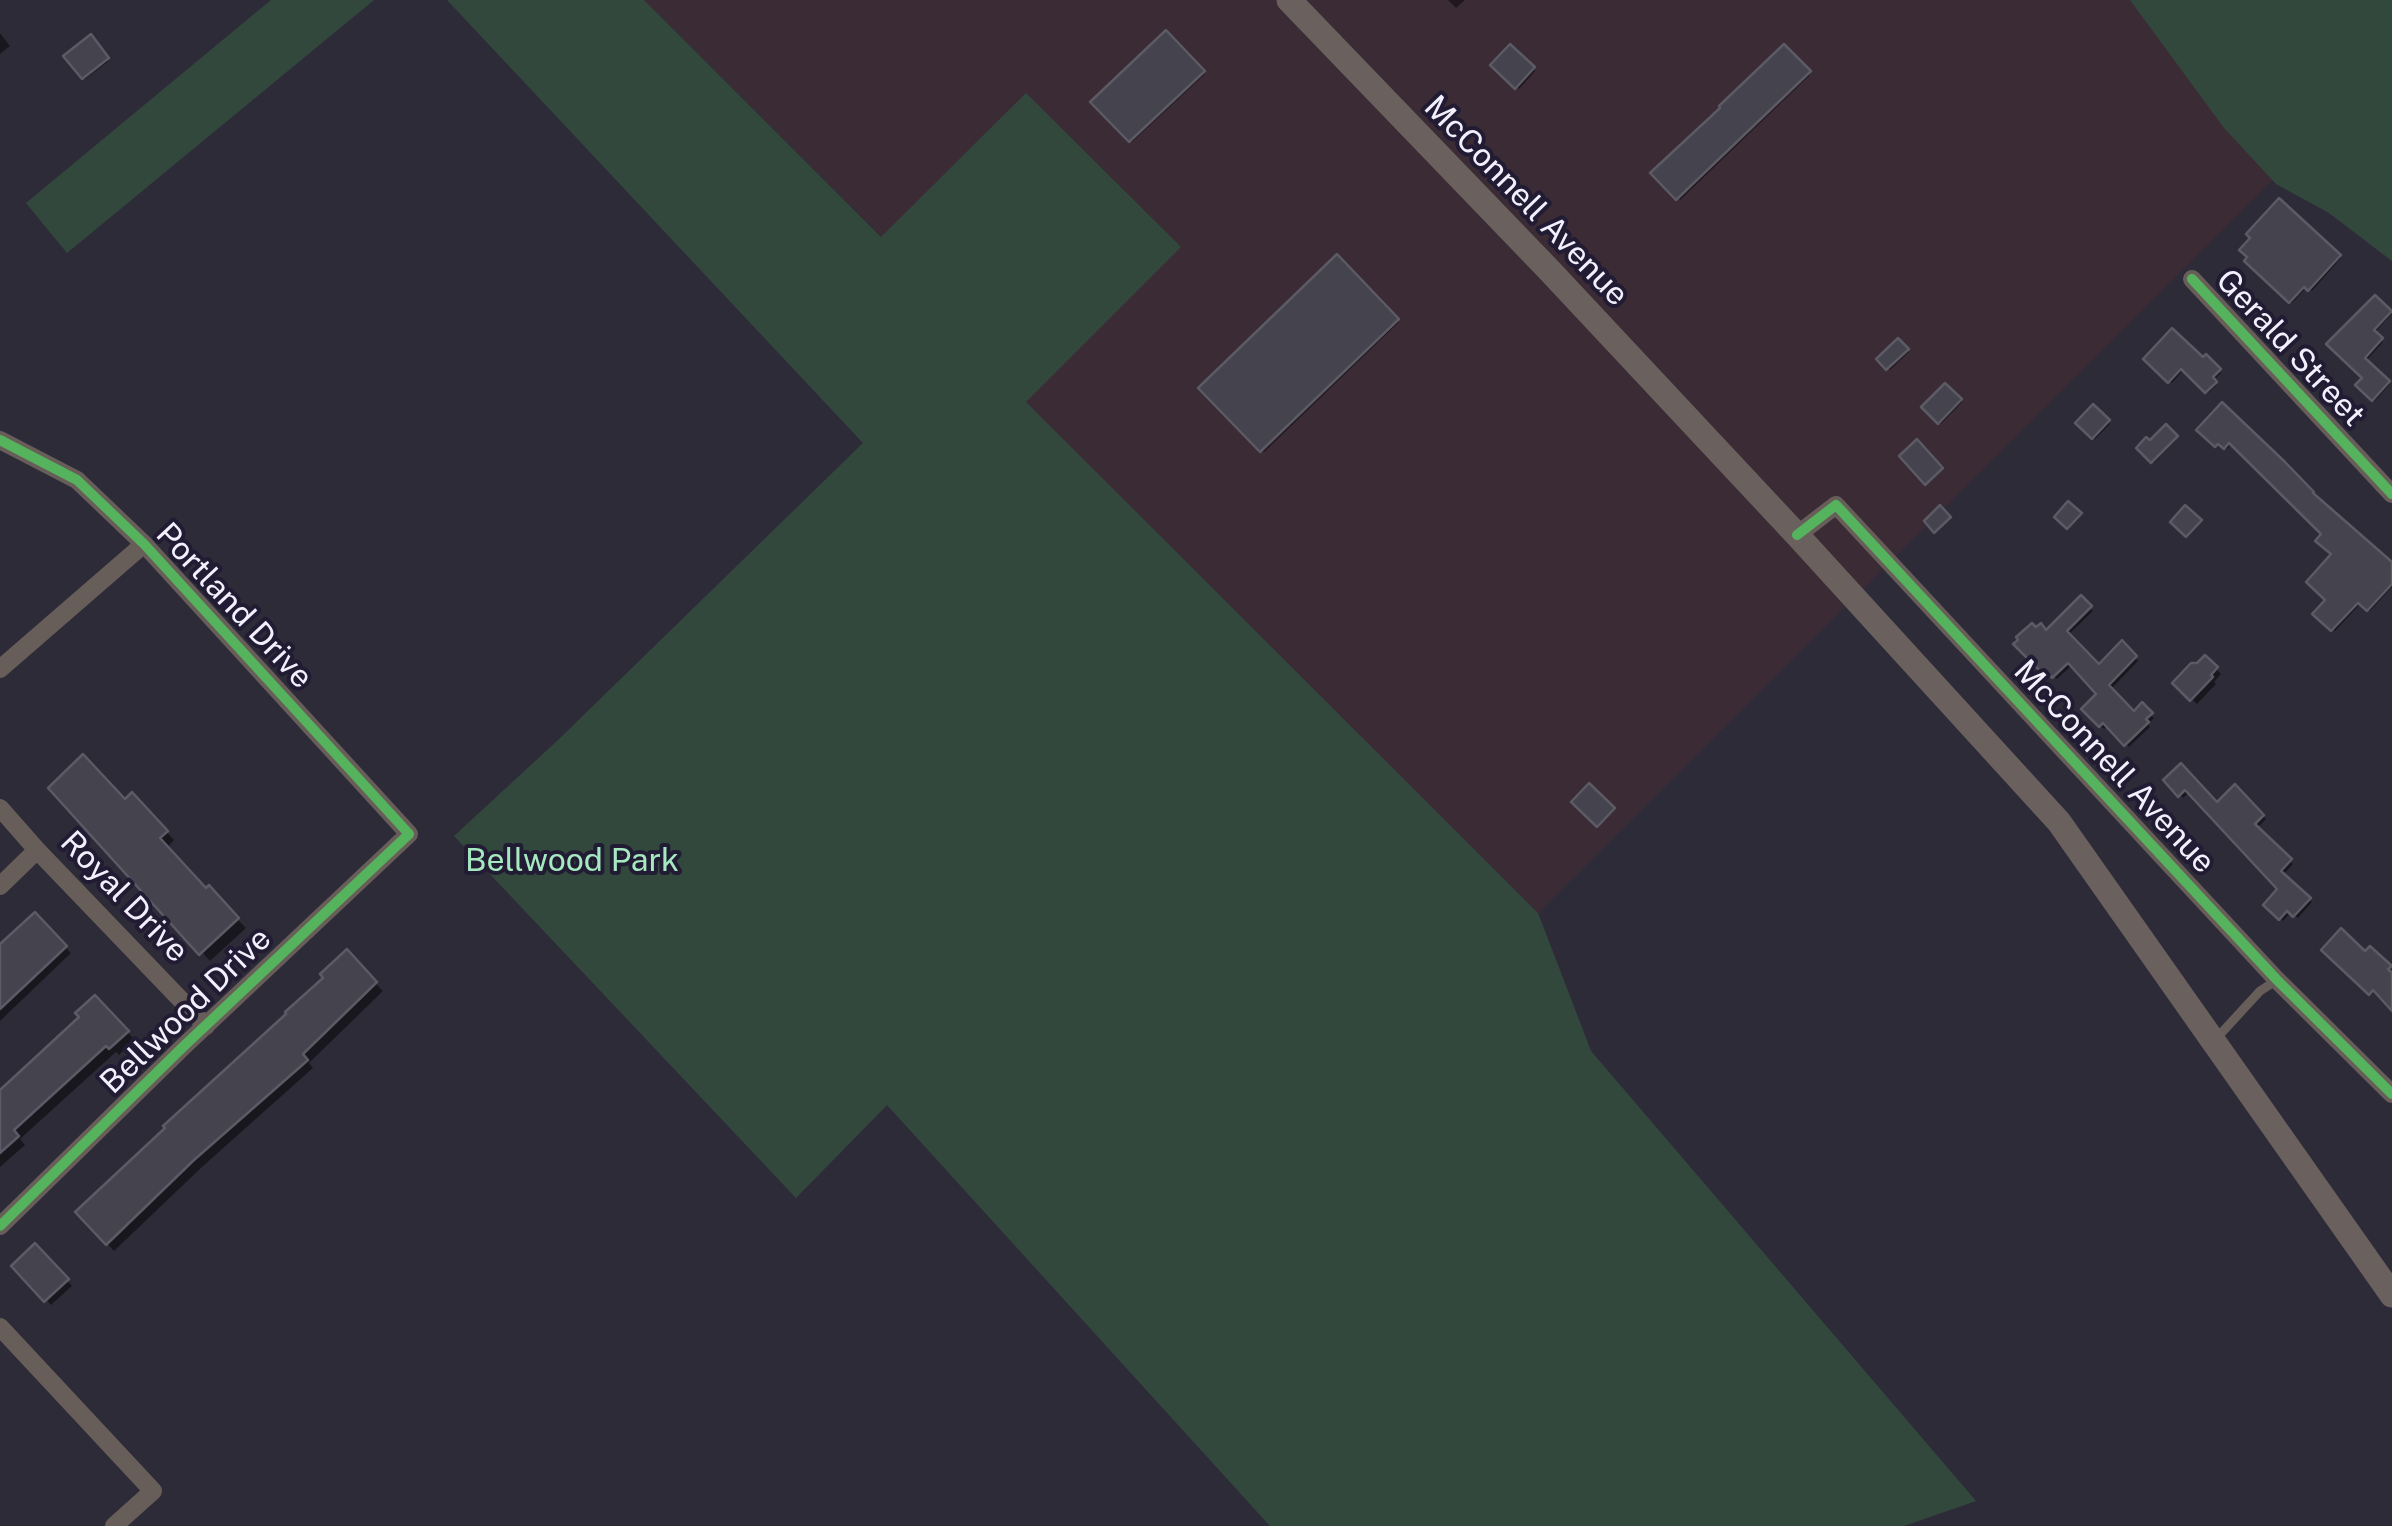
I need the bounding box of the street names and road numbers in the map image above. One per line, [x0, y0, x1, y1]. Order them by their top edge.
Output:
street label: McConnell Avenue [1416, 88, 1636, 314]
street label: Gerald Street [2208, 262, 2372, 434]
street label: Portland Drive [148, 515, 320, 697]
street label: McConnell Avenue [2005, 653, 2223, 881]
street label: Royal Drive [52, 823, 196, 971]
street label: Bellwood Drive [93, 920, 279, 1102]

